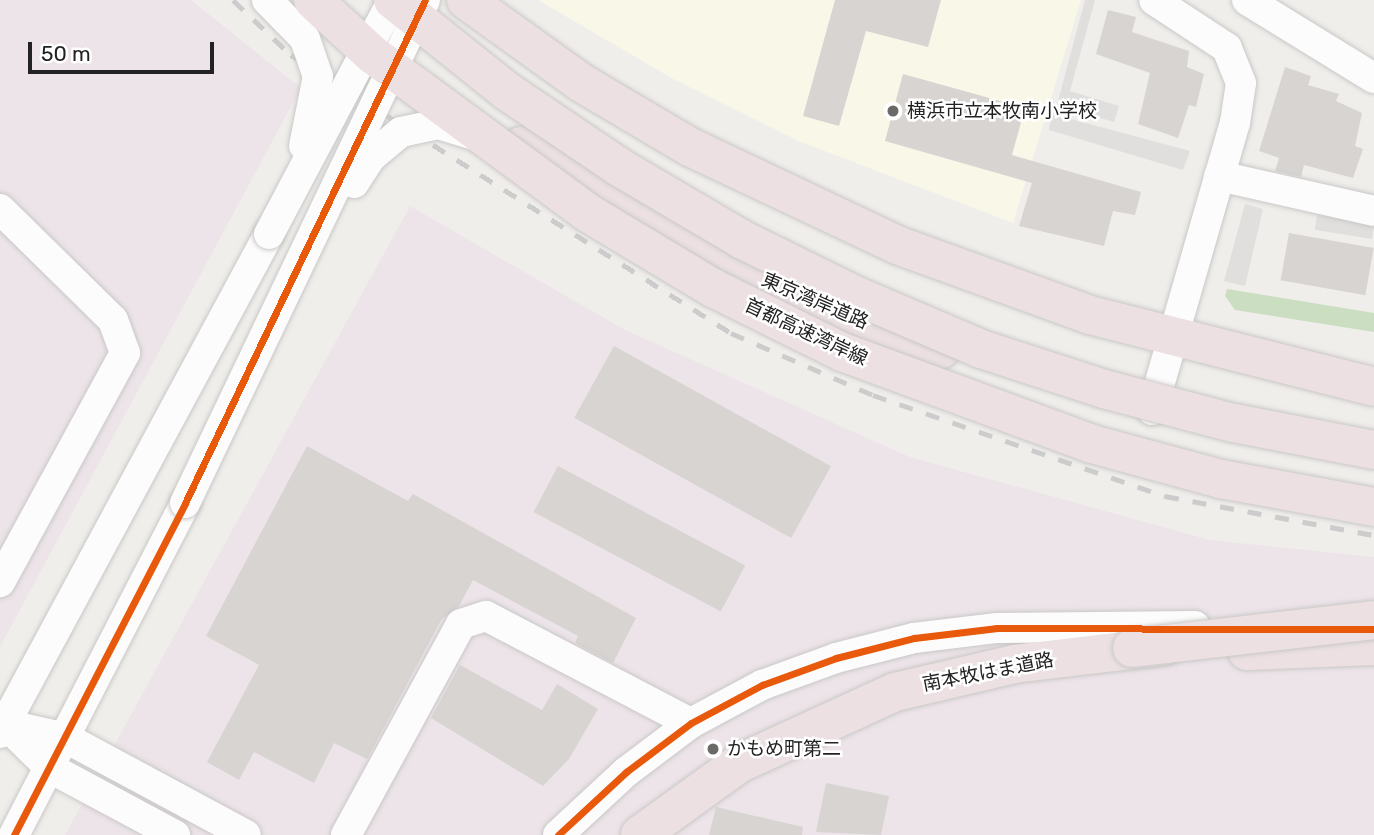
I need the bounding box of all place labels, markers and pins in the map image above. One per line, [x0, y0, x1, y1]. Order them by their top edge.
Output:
place label: 横浜市立本牧南小学校 [907, 100, 1097, 122]
marker: 横浜市立本牧南小学校 [885, 103, 901, 119]
place label: かもめ町第二 [727, 738, 841, 760]
marker: かもめ町第二 [705, 741, 721, 757]

